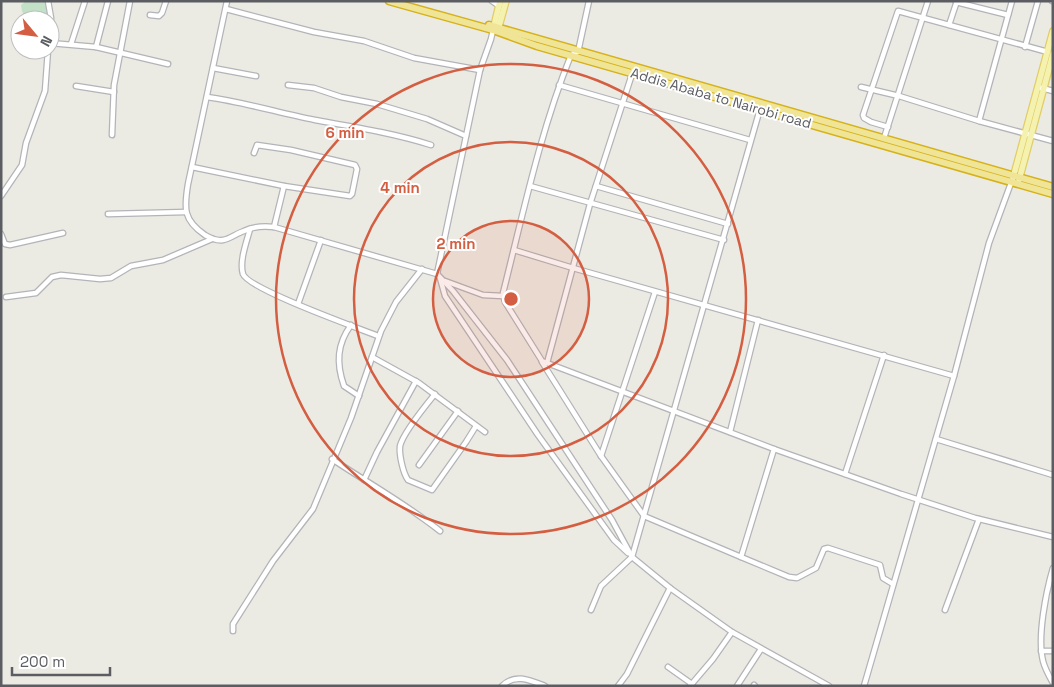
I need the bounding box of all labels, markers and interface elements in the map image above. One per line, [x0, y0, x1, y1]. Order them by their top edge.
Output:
north arrow [10, 10, 60, 60]
text: N [36, 33, 57, 50]
street label: Addis Ababa to Nairobi road [629, 64, 813, 132]
text: 6 min [325, 123, 365, 142]
text: 4 min [380, 178, 420, 197]
text: 2 min [437, 234, 475, 253]
centre of rings [502, 290, 520, 308]
scale bar [12, 644, 110, 676]
text: 200 m [20, 652, 65, 671]

